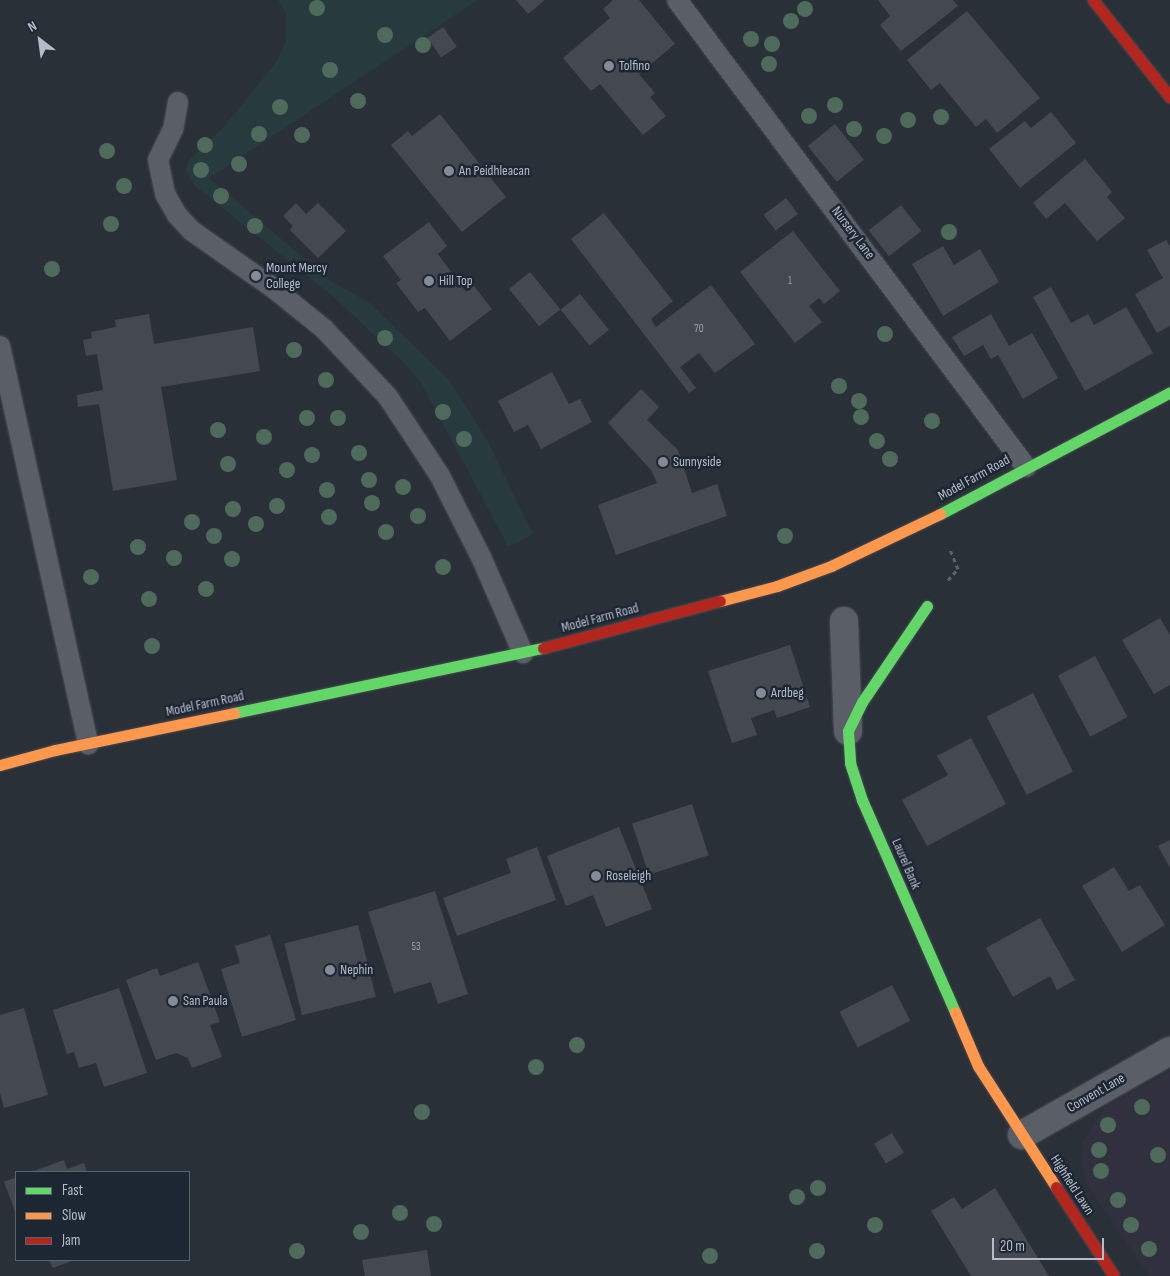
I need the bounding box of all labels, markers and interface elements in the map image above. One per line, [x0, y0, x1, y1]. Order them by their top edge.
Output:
north arrow [15, 15, 65, 65]
text: N [25, 17, 40, 36]
place label: Tolfino [619, 58, 650, 74]
marker: Tolfino [603, 60, 615, 72]
place label: An Peidhleacan [459, 163, 530, 179]
marker: An Peidhleacan [443, 165, 455, 177]
street label: Nursery Lane [828, 203, 878, 263]
place label: Mount Mercy College [266, 260, 327, 292]
marker: Mount Mercy College [250, 270, 262, 282]
place label: Hill Top [439, 273, 473, 289]
house number: 1 [788, 274, 792, 288]
marker: Hill Top [423, 275, 435, 287]
house number: 70 [694, 322, 704, 336]
street label: Model Farm Road [935, 451, 1013, 505]
place label: Sunnyside [673, 454, 721, 470]
marker: Sunnyside [657, 456, 669, 468]
street label: Model Farm Road [559, 600, 641, 636]
place label: Ardbeg [771, 685, 804, 701]
marker: Ardbeg [755, 687, 767, 699]
street label: Model Farm Road [164, 688, 246, 720]
street label: Laurel Bank [888, 836, 924, 892]
place label: Roseleigh [606, 868, 651, 884]
marker: Roseleigh [590, 870, 602, 882]
house number: 53 [411, 940, 421, 954]
place label: Nephin [340, 962, 373, 978]
marker: Nephin [324, 964, 336, 976]
place label: San Paula [183, 993, 228, 1009]
marker: San Paula [167, 995, 179, 1007]
street label: Convent Lane [1064, 1070, 1128, 1116]
street label: Highfield Lawn [1046, 1152, 1098, 1218]
legend [15, 1171, 190, 1261]
text: Fast [62, 1181, 83, 1200]
text: Slow [62, 1206, 86, 1225]
scale bar [995, 1228, 1108, 1260]
text: Jam [62, 1231, 80, 1250]
text: 20 m [1000, 1237, 1025, 1256]

